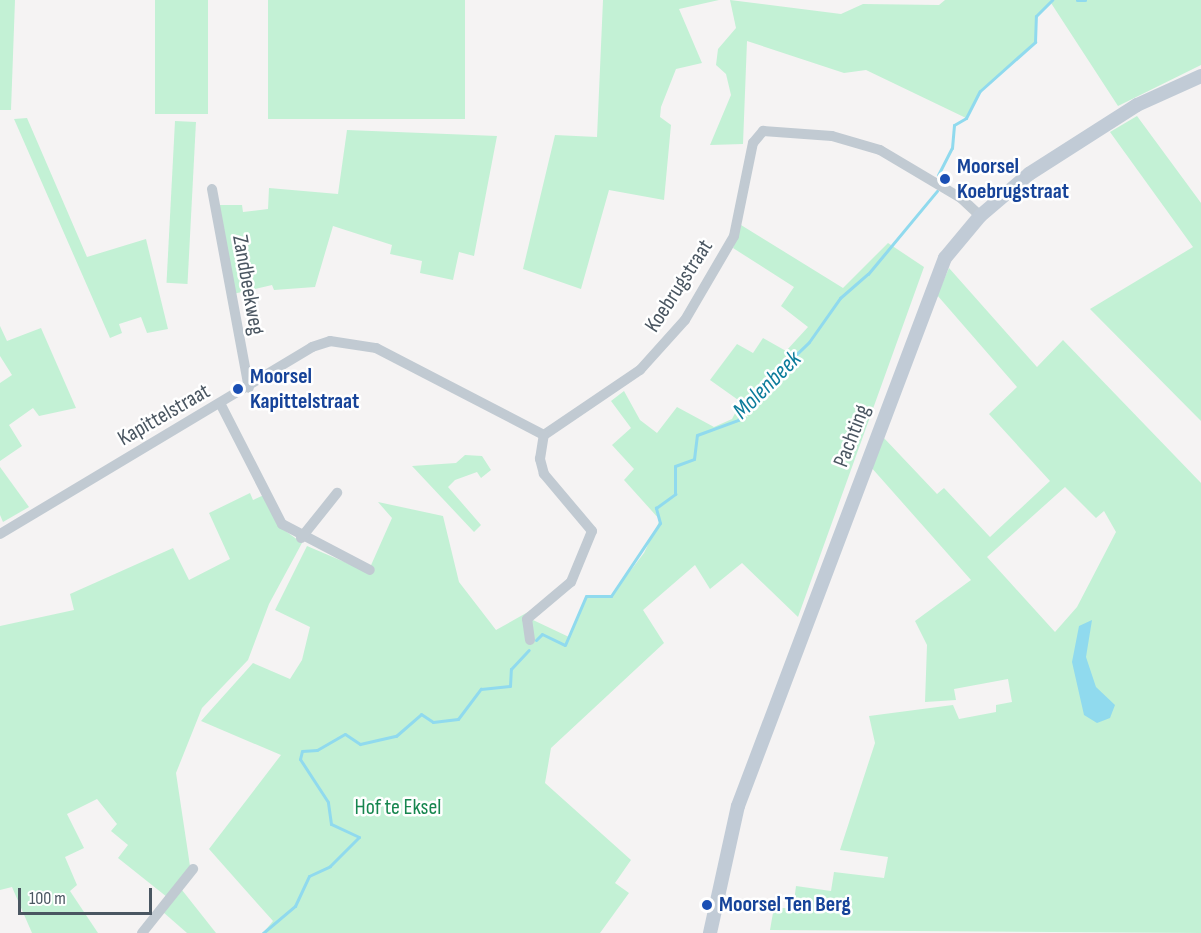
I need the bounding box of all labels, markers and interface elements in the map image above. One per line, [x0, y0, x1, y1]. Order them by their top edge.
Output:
place label: Moorsel Koebrugstraat [957, 153, 1069, 204]
marker: Moorsel Koebrugstraat [938, 172, 952, 186]
street label: Zandbeekweg [226, 233, 270, 337]
street label: Koebrugstraat [639, 235, 719, 337]
water label: Molenbeek [727, 345, 807, 425]
place label: Moorsel Kapittelstraat [250, 363, 359, 414]
street label: Kapittelstraat [113, 378, 215, 452]
marker: Moorsel Kapittelstraat [231, 382, 245, 396]
street label: Pachting [828, 401, 876, 471]
park label: Hof te Eksel [355, 795, 441, 821]
scale bar [21, 876, 154, 914]
text: 100 m [29, 888, 66, 909]
place label: Moorsel Ten Berg [719, 892, 851, 918]
marker: Moorsel Ten Berg [700, 898, 714, 912]

